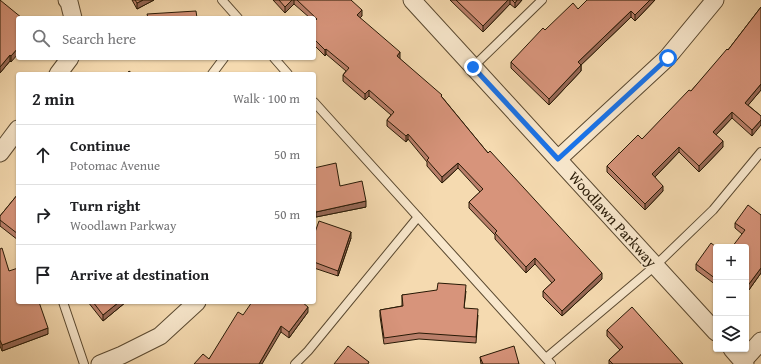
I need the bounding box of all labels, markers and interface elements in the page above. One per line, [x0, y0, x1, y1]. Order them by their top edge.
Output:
search box [16, 16, 316, 60]
icon: search [30, 27, 52, 49]
text: Search here [62, 28, 136, 49]
route start [659, 49, 677, 67]
route end [464, 58, 482, 76]
text: 2 min [32, 86, 74, 111]
text: Walk · 100 m [233, 89, 300, 108]
text: Continue [70, 135, 131, 156]
icon: ahead [32, 144, 54, 166]
text: 50 m [274, 145, 300, 164]
text: Potomac Avenue [70, 156, 160, 175]
street label: Woodlawn Parkway [564, 166, 662, 272]
text: Turn right [70, 195, 141, 216]
icon: right [32, 204, 54, 226]
text: 50 m [274, 205, 300, 224]
text: Woodlawn Parkway [70, 216, 176, 235]
map controls [713, 244, 749, 352]
button: + [713, 244, 749, 280]
icon: arrive [32, 264, 54, 286]
text: Arrive at destination [70, 264, 209, 285]
button: − [713, 280, 749, 316]
button: layers [713, 316, 749, 352]

